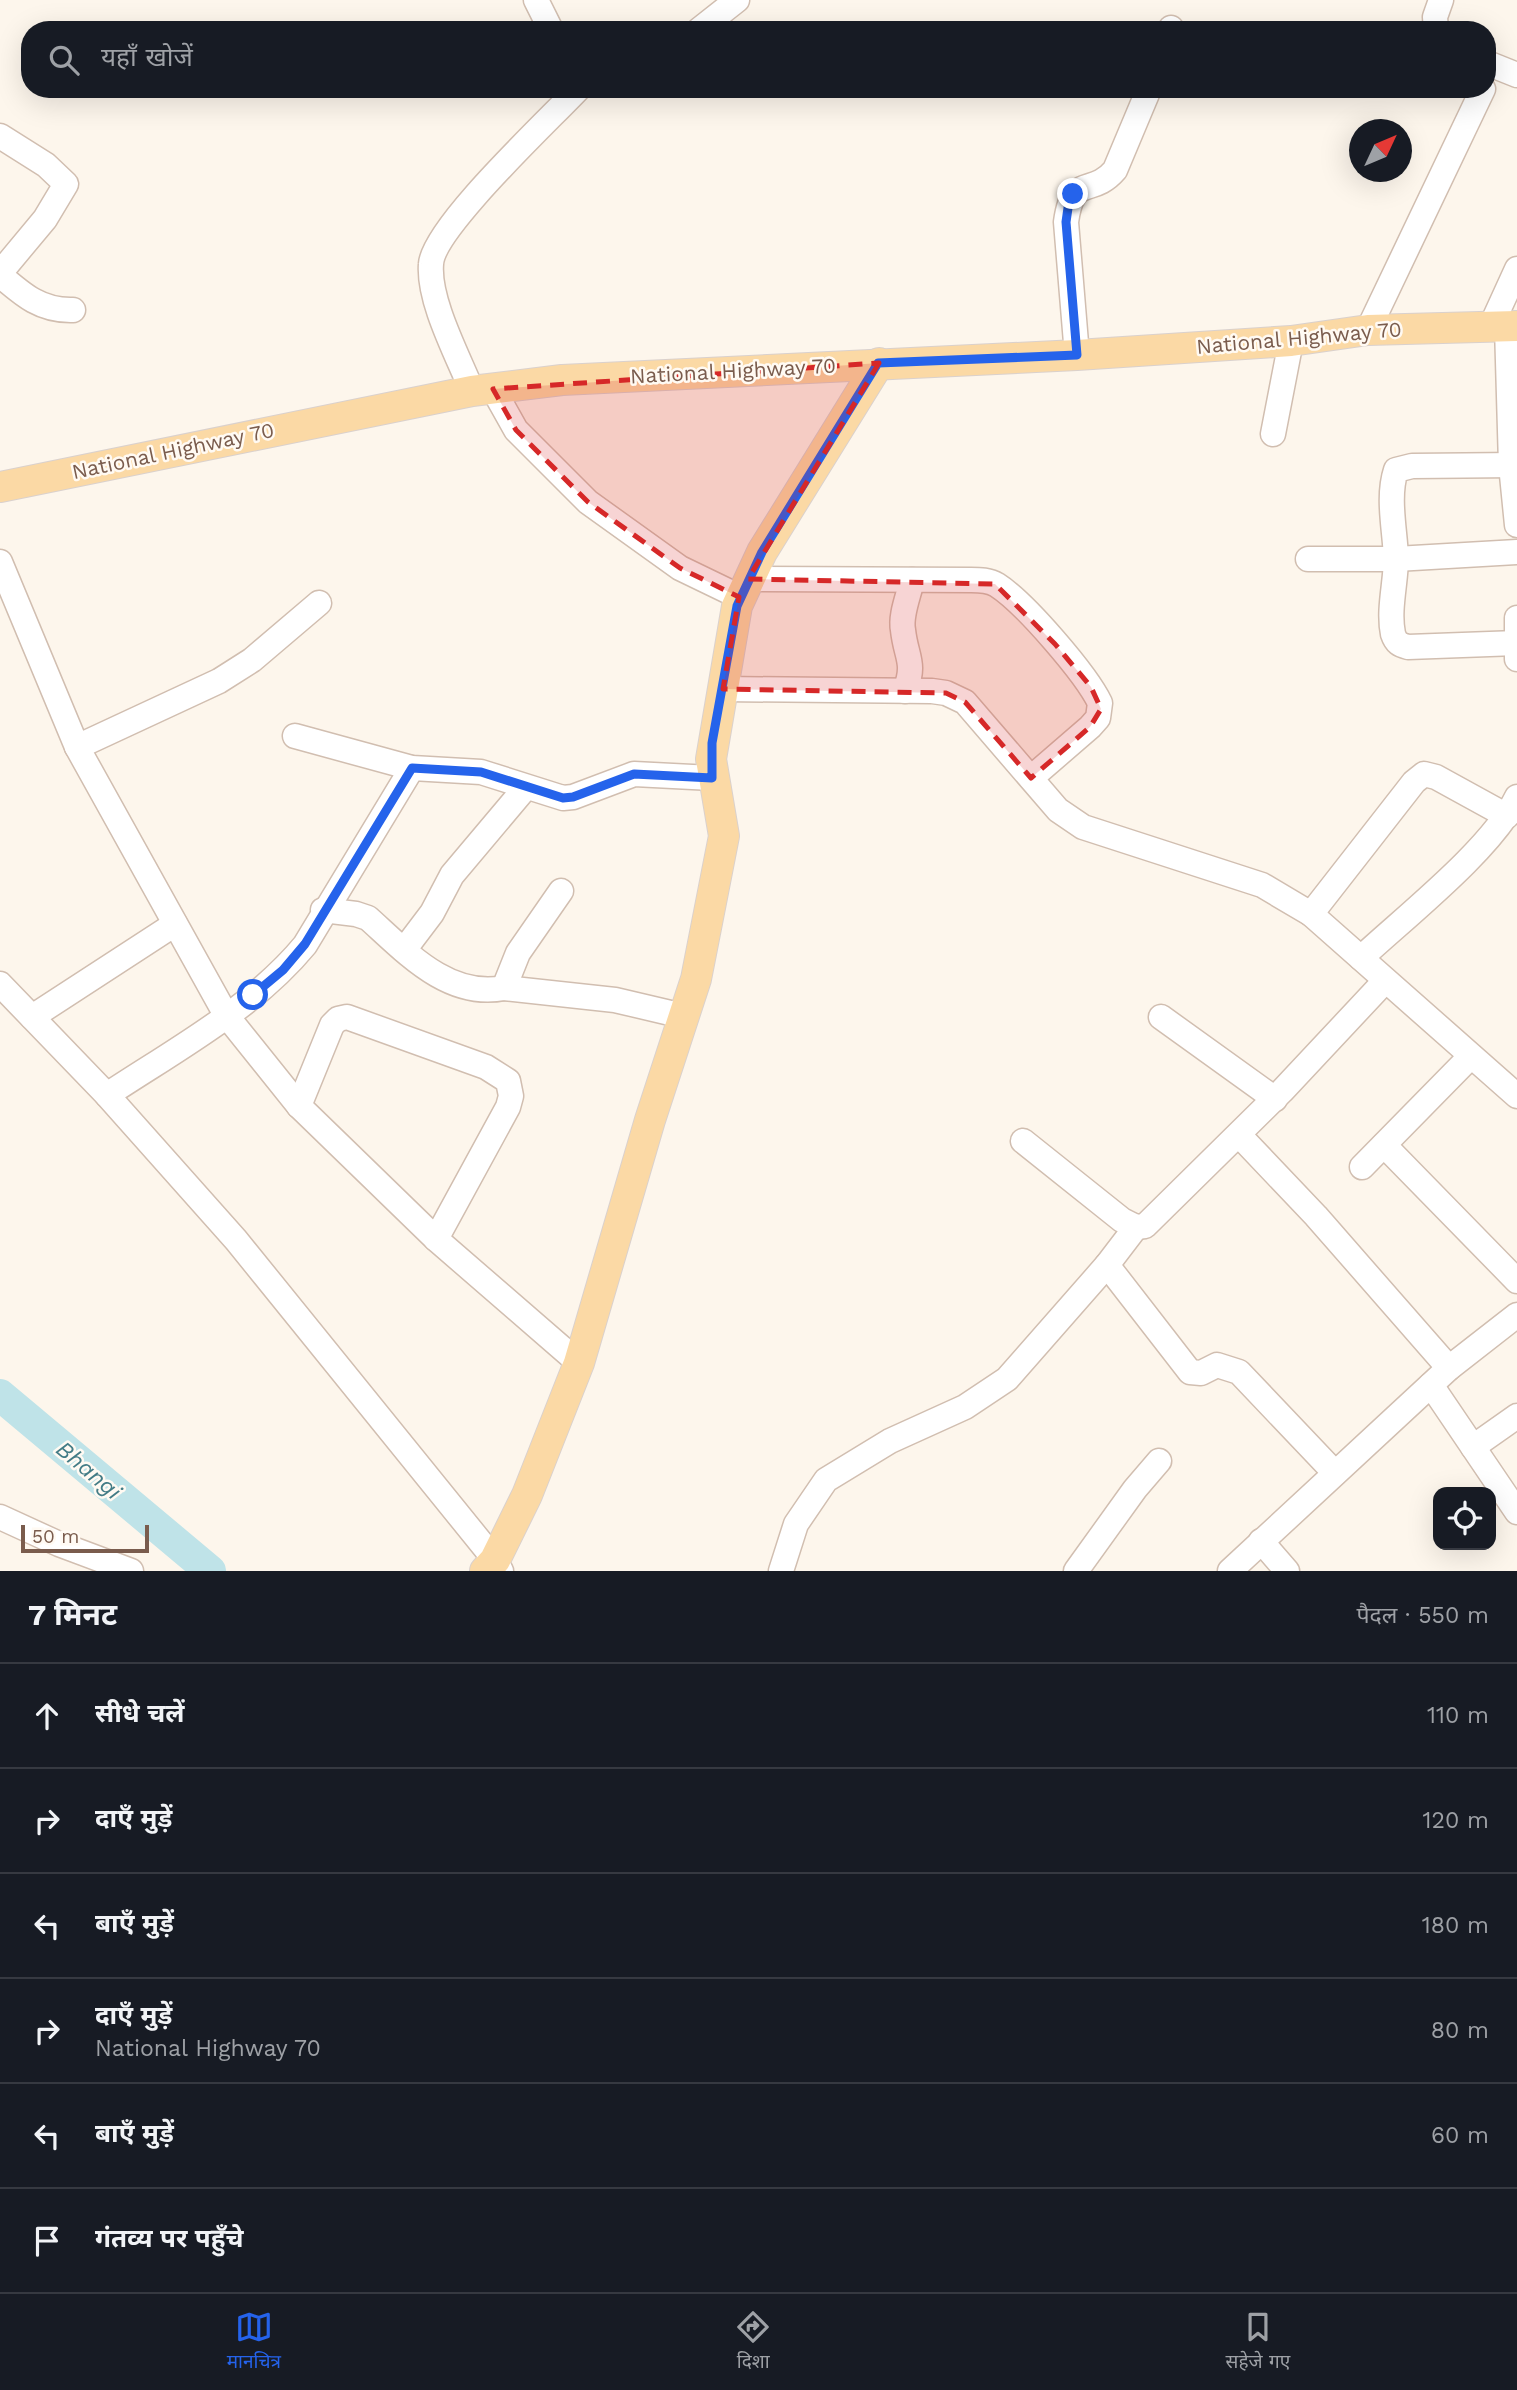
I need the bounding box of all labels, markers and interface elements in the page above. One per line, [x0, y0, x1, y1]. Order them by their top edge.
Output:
search box [21, 21, 1496, 98]
icon: search [45, 41, 83, 79]
text: यहाँ खोजें [101, 42, 193, 72]
north arrow [1349, 119, 1412, 182]
route end [1057, 178, 1088, 209]
street label: National Highway 70 [1195, 316, 1403, 359]
street label: National Highway 70 [629, 353, 837, 388]
street label: National Highway 70 [69, 417, 276, 484]
route start [237, 979, 268, 1010]
water label: Bhangi [51, 1435, 127, 1506]
map controls [1433, 1487, 1496, 1550]
button: locate [1433, 1487, 1496, 1550]
scale bar [21, 1522, 149, 1554]
text: 50 m [32, 1525, 79, 1548]
text: 7 मिनट [28, 1597, 117, 1632]
text: पैदल · 550 m [1356, 1602, 1489, 1629]
icon: ahead [28, 1697, 66, 1735]
text: सीधे चलें [95, 1698, 184, 1728]
text: 110 m [1427, 1702, 1489, 1729]
icon: right [28, 1802, 66, 1840]
text: दाएँ मुड़ें [95, 1803, 172, 1833]
text: 120 m [1423, 1807, 1489, 1834]
icon: left [28, 1907, 66, 1945]
text: बाएँ मुड़ें [95, 1908, 174, 1938]
text: 180 m [1422, 1912, 1489, 1939]
text: दाएँ मुड़ें [95, 2000, 172, 2030]
icon: right [28, 2012, 66, 2050]
text: 80 m [1431, 2017, 1489, 2044]
text: National Highway 70 [95, 2035, 321, 2062]
icon: left [28, 2117, 66, 2155]
text: बाएँ मुड़ें [95, 2118, 174, 2148]
text: 60 m [1431, 2122, 1489, 2149]
icon: arrive [28, 2222, 66, 2260]
text: गंतव्य पर पहुँचे [95, 2223, 244, 2253]
tab: मानचित्र [227, 2308, 281, 2376]
tab: दिशा [734, 2308, 772, 2376]
tab: सहेजे गए [1226, 2308, 1290, 2376]

